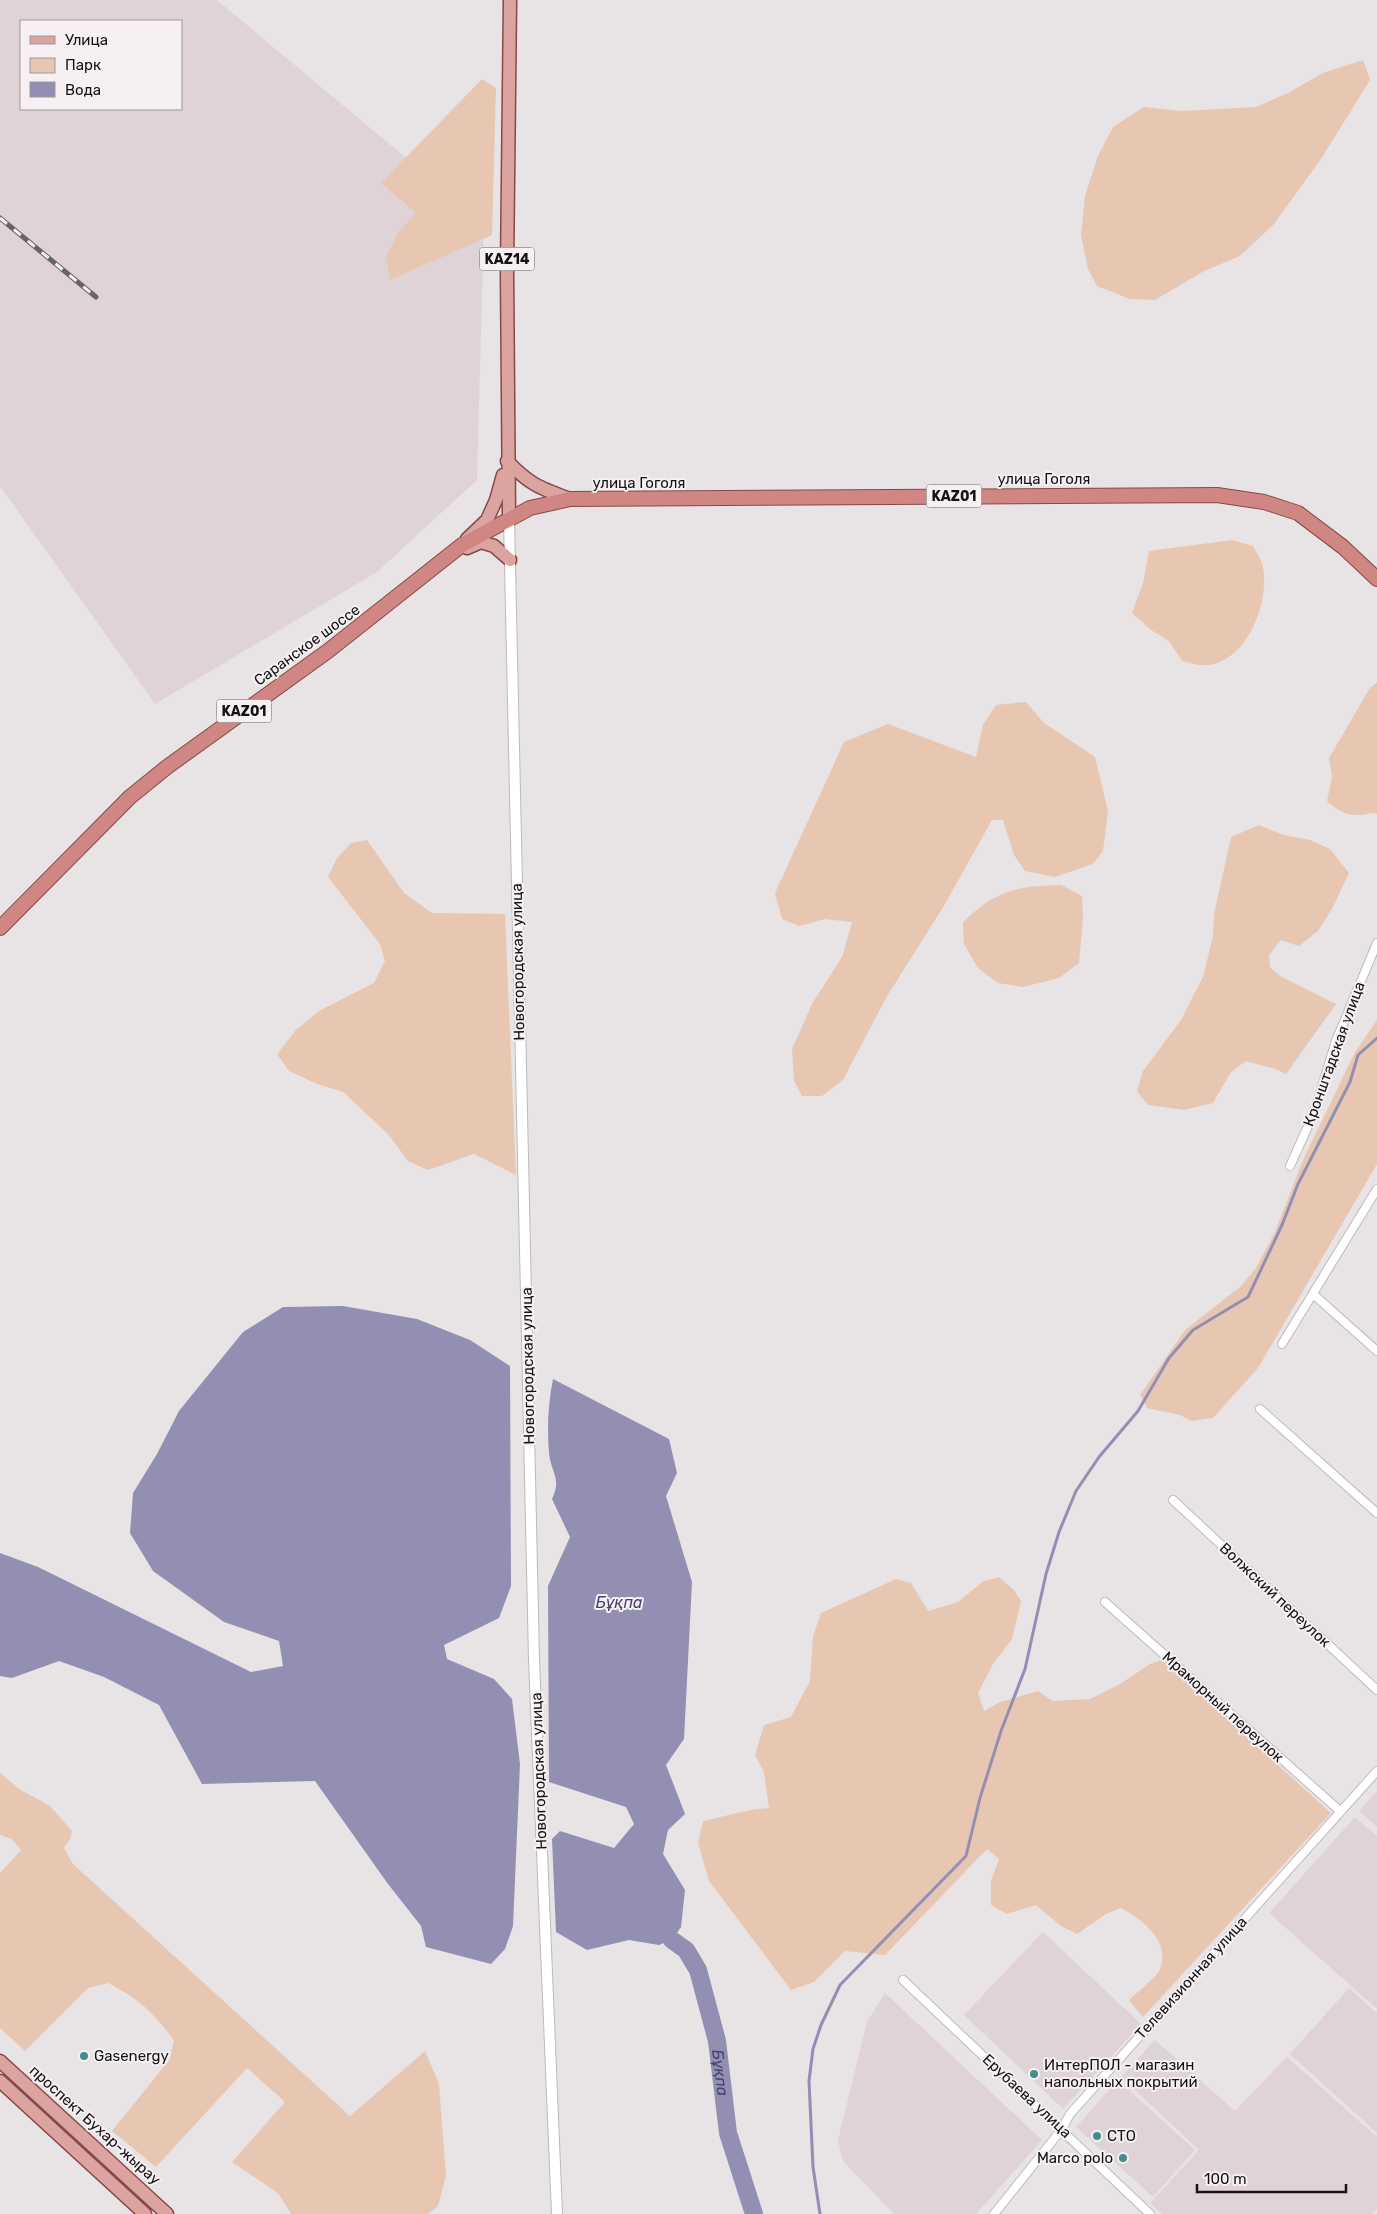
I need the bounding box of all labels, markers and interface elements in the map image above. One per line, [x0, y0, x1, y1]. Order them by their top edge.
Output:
legend [20, 20, 182, 110]
text: Улица [65, 31, 108, 49]
text: Парк [65, 56, 101, 74]
text: Вода [65, 81, 101, 99]
road number: KAZ14 [480, 248, 534, 270]
street label: улица Гоголя [997, 470, 1091, 488]
street label: улица Гоголя [592, 474, 686, 492]
road number: KАZ01 [926, 484, 982, 508]
street label: Саранское шоссе [250, 600, 364, 690]
road number: KAZ01 [216, 699, 272, 722]
street label: Новогородская улица [508, 883, 528, 1041]
street label: Кронштадская улица [1299, 979, 1369, 1129]
street label: Новогородская улица [518, 1287, 538, 1445]
street label: Волжский переулок [1216, 1539, 1334, 1651]
water label: Бұқпа [596, 1593, 642, 1612]
street label: Мраморный переулок [1159, 1648, 1287, 1766]
street label: Новогородская улица [527, 1692, 551, 1850]
street label: Телевизионная улица [1131, 1913, 1251, 2043]
place label: Gasenergy [94, 2047, 169, 2065]
water label: Бұқпа [708, 2049, 733, 2097]
marker: Gasenergy [78, 2050, 90, 2062]
street label: Ерубаева улица [979, 2050, 1075, 2142]
place label: ИнтерПОЛ - магазин напольных покрытий [1044, 2056, 1198, 2091]
street label: проспект Бухар-жырау [26, 2061, 164, 2189]
marker: ИнтерПОЛ - магазин напольных покрытий [1028, 2068, 1040, 2080]
place label: СТО [1107, 2127, 1136, 2145]
marker: СТО [1091, 2130, 1103, 2142]
place label: Marco polo [1037, 2149, 1113, 2167]
marker: Marco polo [1117, 2152, 1129, 2164]
scale bar [1197, 2162, 1346, 2194]
text: 100 m [1204, 2170, 1246, 2188]

